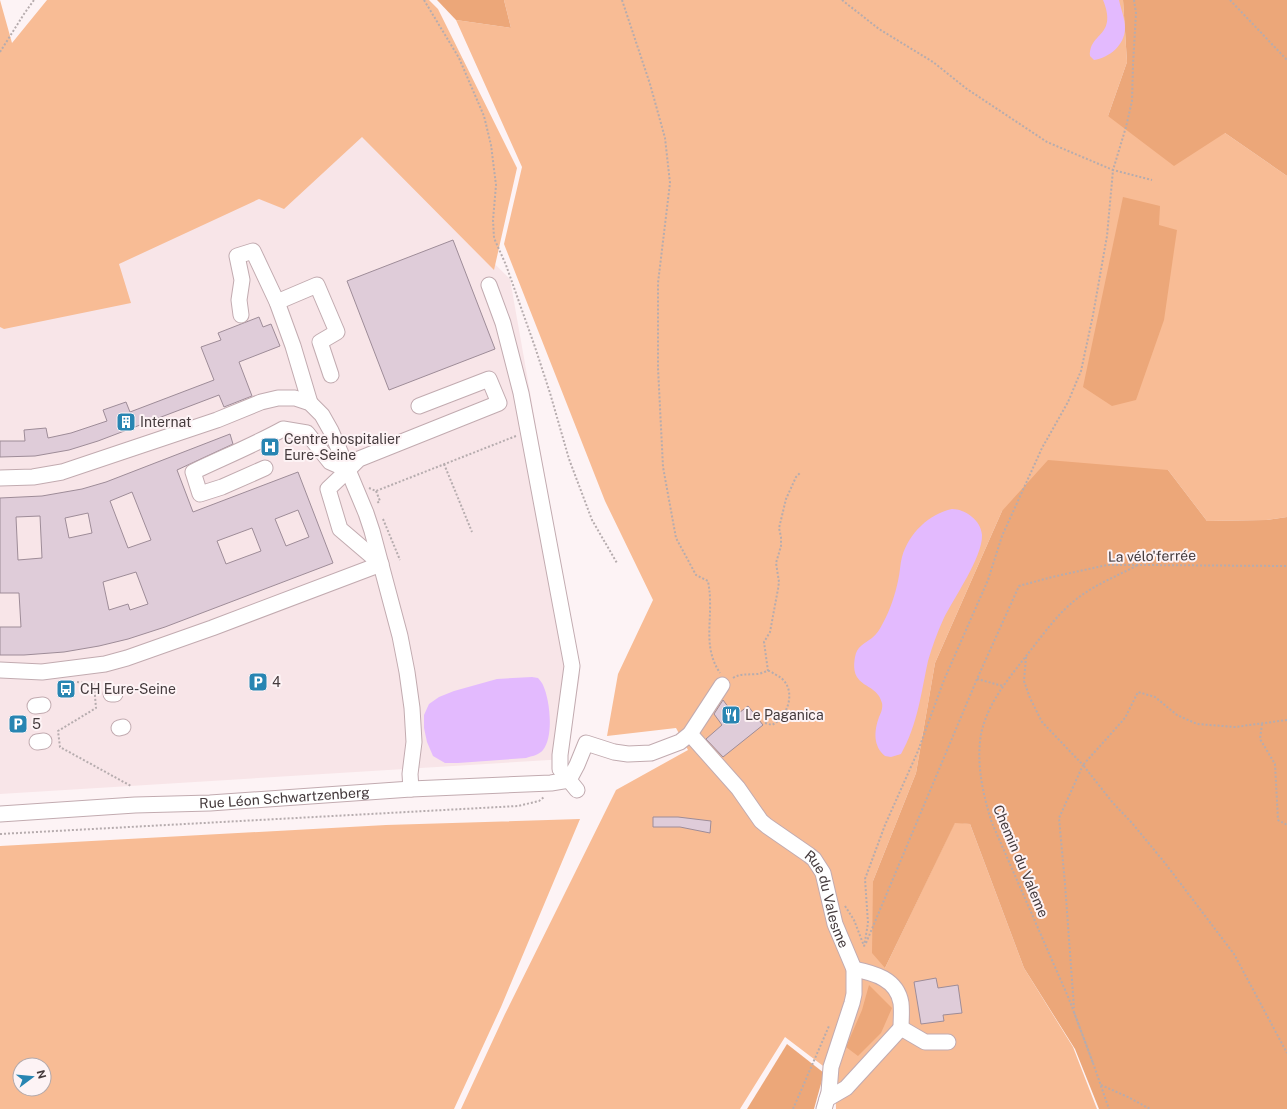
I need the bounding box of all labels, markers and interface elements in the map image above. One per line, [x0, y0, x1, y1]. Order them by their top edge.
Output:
building icon: Internat [115, 411, 137, 433]
place label: Internat [140, 414, 191, 430]
place label: Centre hospitalier Eure-Seine [284, 431, 400, 463]
hospital icon: Centre hospitalier Eure-Seine [259, 436, 281, 458]
street label: La vélo'ferrée [1108, 547, 1196, 565]
parking icon: 4 [247, 671, 269, 693]
place label: 4 [272, 674, 281, 690]
bus stop icon: CH Eure-Seine [55, 678, 77, 700]
place label: CH Eure-Seine [80, 681, 176, 697]
restaurant icon: Le Paganica [720, 704, 742, 726]
place label: Le Paganica [745, 707, 824, 723]
parking icon: 5 [7, 713, 29, 735]
place label: 5 [32, 716, 41, 732]
street label: Rue Léon Schwartzenberg [199, 784, 371, 811]
street label: Chemin du Valeme [990, 802, 1052, 920]
street label: Rue du Valesme [802, 847, 852, 950]
north arrow [12, 1057, 52, 1097]
text: N [35, 1068, 49, 1080]

